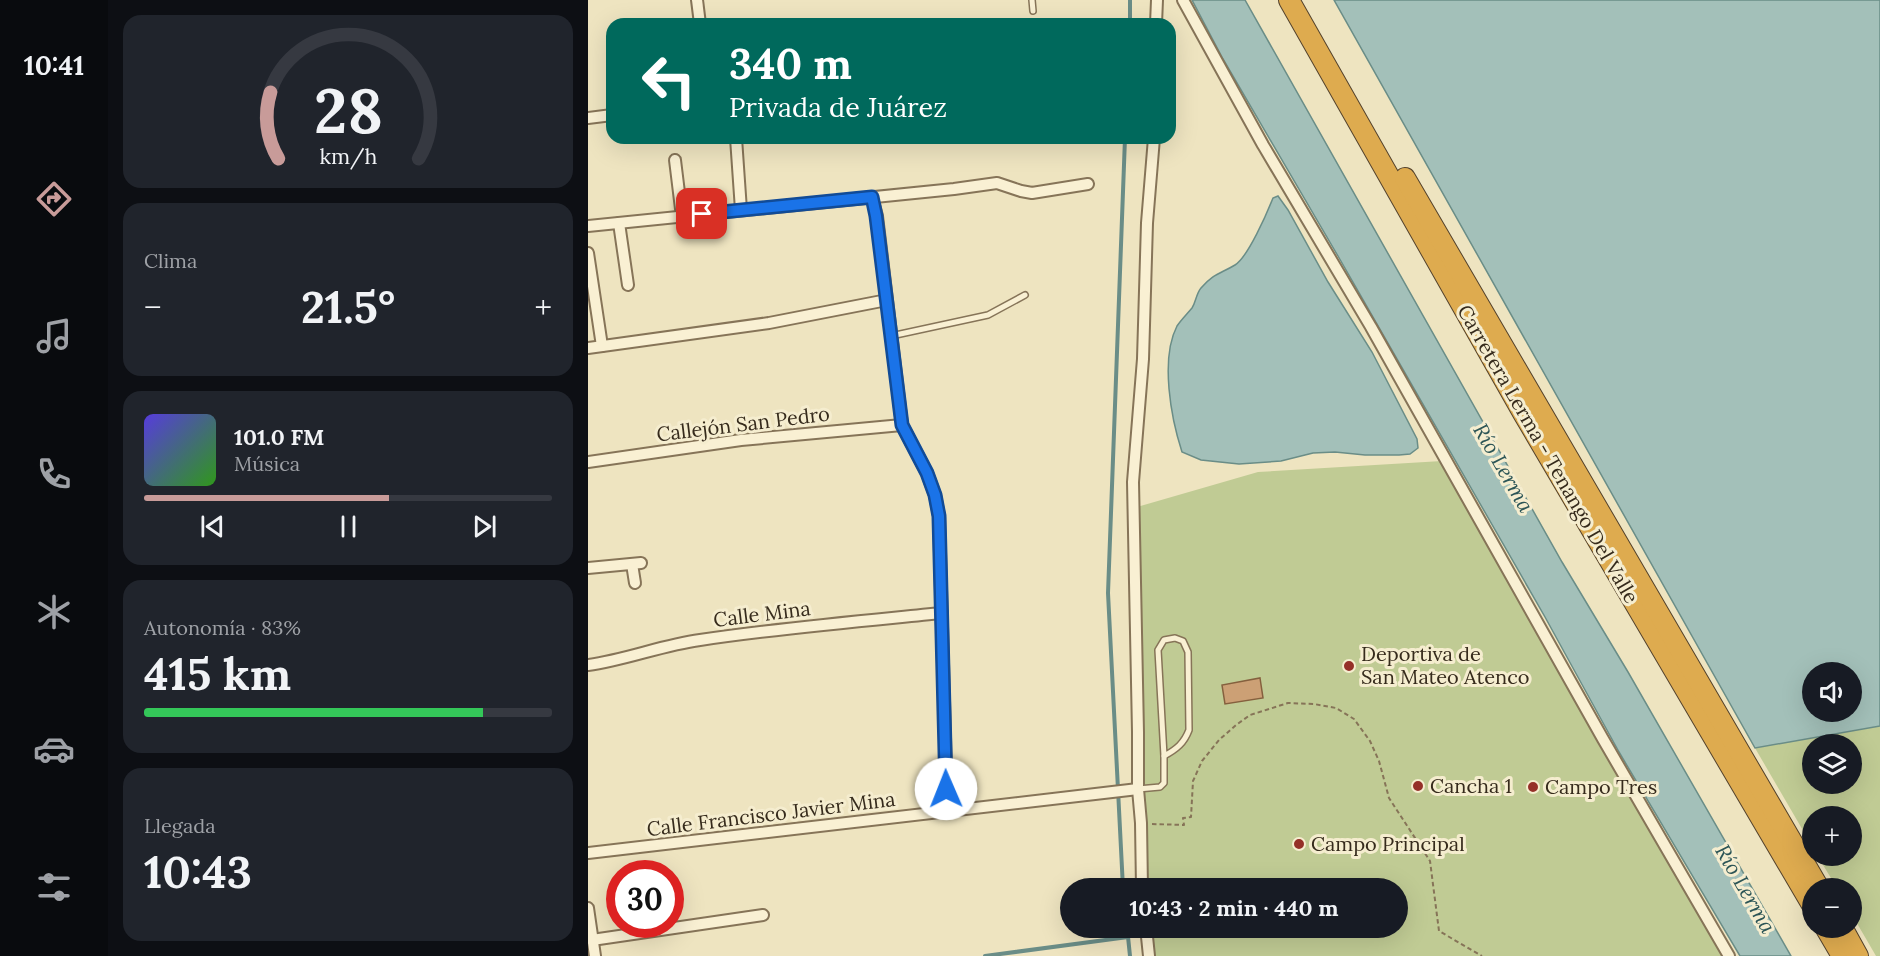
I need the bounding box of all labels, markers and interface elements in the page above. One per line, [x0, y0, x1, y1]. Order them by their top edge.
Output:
text: 340 m [729, 37, 852, 91]
icon: left [630, 42, 708, 120]
text: 10:41 [24, 48, 84, 82]
text: 28 [314, 70, 382, 150]
text: Privada de Juárez [729, 90, 947, 124]
text: km/h [319, 142, 377, 170]
icon: directions [33, 178, 75, 220]
pin [676, 188, 727, 239]
icon: arrive [685, 197, 718, 230]
text: Clima [144, 248, 197, 273]
text: 21.5° [301, 278, 395, 335]
text: − [144, 286, 162, 328]
text: + [534, 286, 552, 328]
street label: Carretera Lerma - Tenango Del Valle [1452, 300, 1645, 608]
icon: music [33, 315, 75, 357]
street label: Callejón San Pedro [655, 400, 831, 447]
water label: Río Lerma [1467, 419, 1540, 517]
text: 101.0 FM [234, 423, 324, 451]
text: Música [234, 451, 300, 476]
icon: phone [33, 453, 75, 495]
icon: previous [196, 510, 229, 543]
icon: pause [332, 510, 365, 543]
icon: next [468, 510, 501, 543]
icon: climate [33, 591, 75, 633]
street label: Calle Mina [712, 595, 812, 632]
text: Autonomía · 83% [144, 615, 301, 640]
place label: Deportiva de San Mateo Atenco [1361, 641, 1529, 689]
text: 415 km [144, 645, 291, 702]
marker: Deportiva de San Mateo Atenco [1342, 659, 1356, 673]
map controls [1802, 662, 1862, 938]
button: sound [1802, 662, 1862, 722]
icon: car [33, 728, 75, 770]
button: layers [1802, 734, 1862, 794]
position arrow [914, 757, 978, 821]
place label: Cancha 1 [1430, 773, 1512, 798]
place label: Campo Tres [1545, 774, 1657, 799]
marker: Cancha 1 [1411, 779, 1425, 793]
marker: Campo Tres [1526, 780, 1540, 794]
street label: Calle Francisco Javier Mina [645, 786, 897, 841]
button: + [1802, 806, 1862, 866]
text: Llegada [144, 813, 216, 838]
place label: Campo Principal [1311, 831, 1465, 856]
marker: Campo Principal [1292, 837, 1306, 851]
water label: Río Lerma [1709, 840, 1782, 938]
text: 10:43 [144, 843, 252, 900]
speed limit sign: 30 [606, 860, 684, 938]
icon: filters [33, 866, 75, 908]
button: − [1802, 878, 1862, 938]
text: 10:43 · 2 min · 440 m [1129, 894, 1339, 922]

